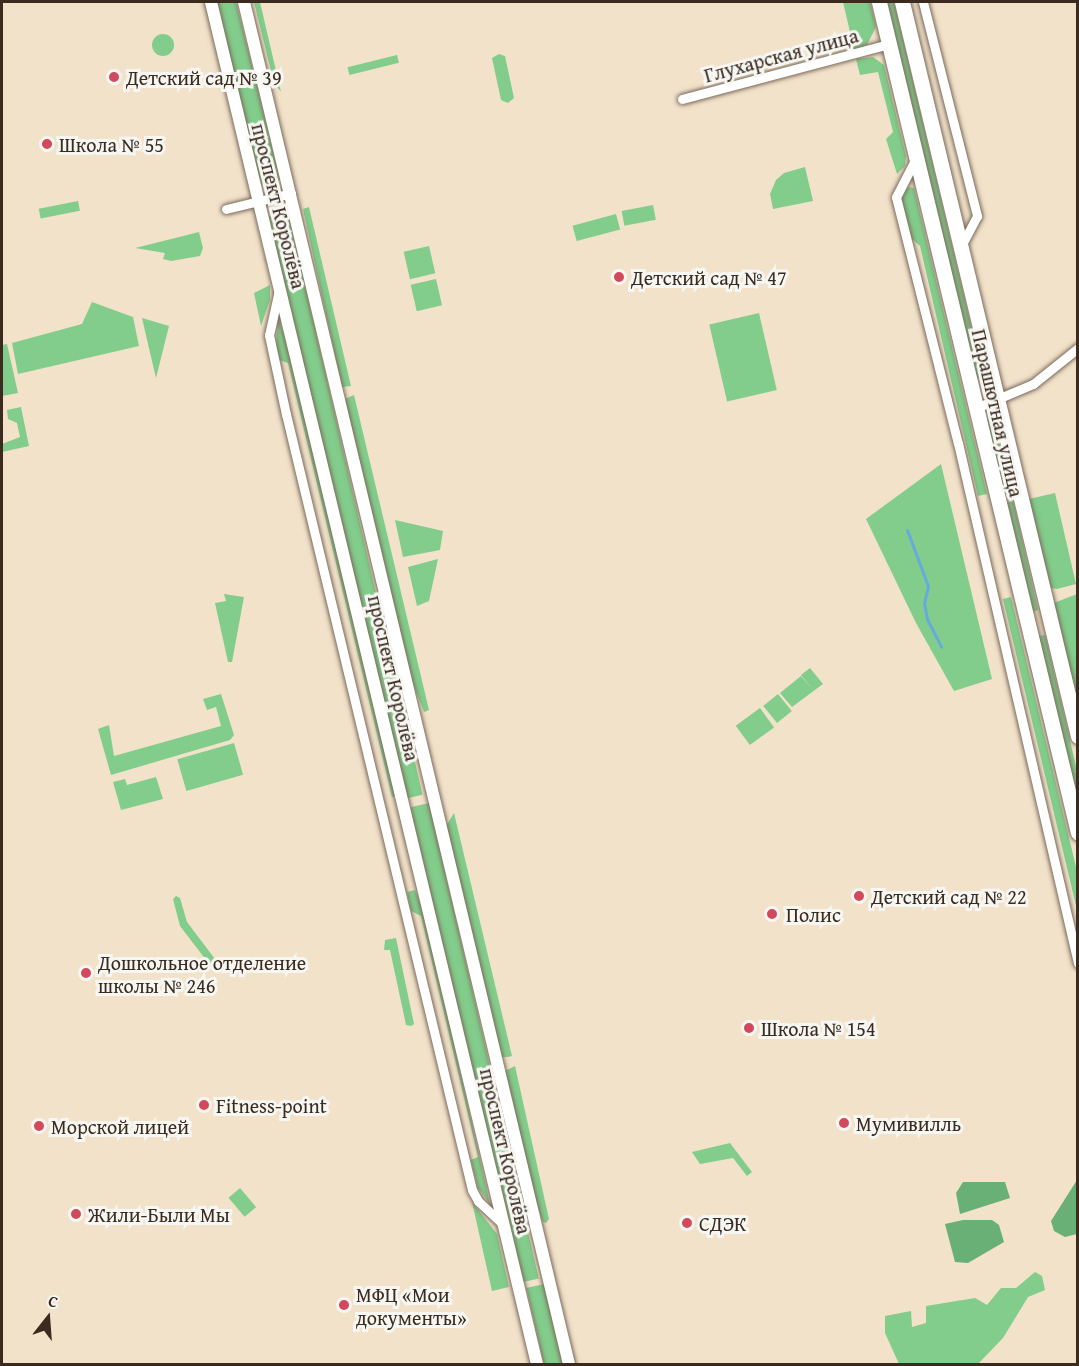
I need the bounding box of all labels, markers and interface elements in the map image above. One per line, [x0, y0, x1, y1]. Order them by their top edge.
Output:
street label: Глухарская улица [701, 23, 861, 87]
place label: Детский сад № 39 [126, 65, 282, 89]
marker: Детский сад № 39 [107, 70, 121, 84]
street label: проспект Королёва [247, 121, 311, 291]
place label: Школа № 55 [59, 132, 164, 156]
marker: Школа № 55 [40, 137, 54, 151]
place label: Детский сад № 47 [631, 265, 787, 289]
marker: Детский сад № 47 [612, 270, 626, 284]
street label: Парашютная улица [967, 327, 1029, 499]
street label: проспект Королёва [363, 593, 425, 763]
place label: Детский сад № 22 [871, 884, 1027, 908]
marker: Детский сад № 22 [852, 889, 866, 903]
place label: Полис [786, 902, 841, 926]
marker: Полис [763, 905, 781, 923]
place label: Дошкольное отделение школы № 246 [98, 950, 306, 997]
marker: Дошкольное отделение школы № 246 [79, 966, 93, 980]
place label: Школа № 154 [761, 1016, 876, 1040]
marker: Школа № 154 [742, 1021, 756, 1035]
street label: проспект Королёва [475, 1066, 537, 1236]
place label: Fitness-point [216, 1093, 327, 1117]
marker: Fitness-point [197, 1098, 211, 1112]
place label: Мумивилль [856, 1111, 961, 1135]
place label: Морской лицей [51, 1114, 189, 1138]
marker: Мумивилль [837, 1116, 851, 1130]
marker: Морской лицей [32, 1119, 46, 1133]
place label: Жили-Были Мы [88, 1202, 230, 1226]
marker: Жили-Были Мы [69, 1207, 83, 1221]
place label: СДЭК [699, 1211, 746, 1235]
marker: СДЭК [680, 1216, 694, 1230]
place label: МФЦ «Мои документы» [356, 1282, 467, 1329]
north arrow [18, 1288, 78, 1348]
text: С [45, 1288, 61, 1314]
marker: МФЦ «Мои документы» [337, 1298, 351, 1312]

